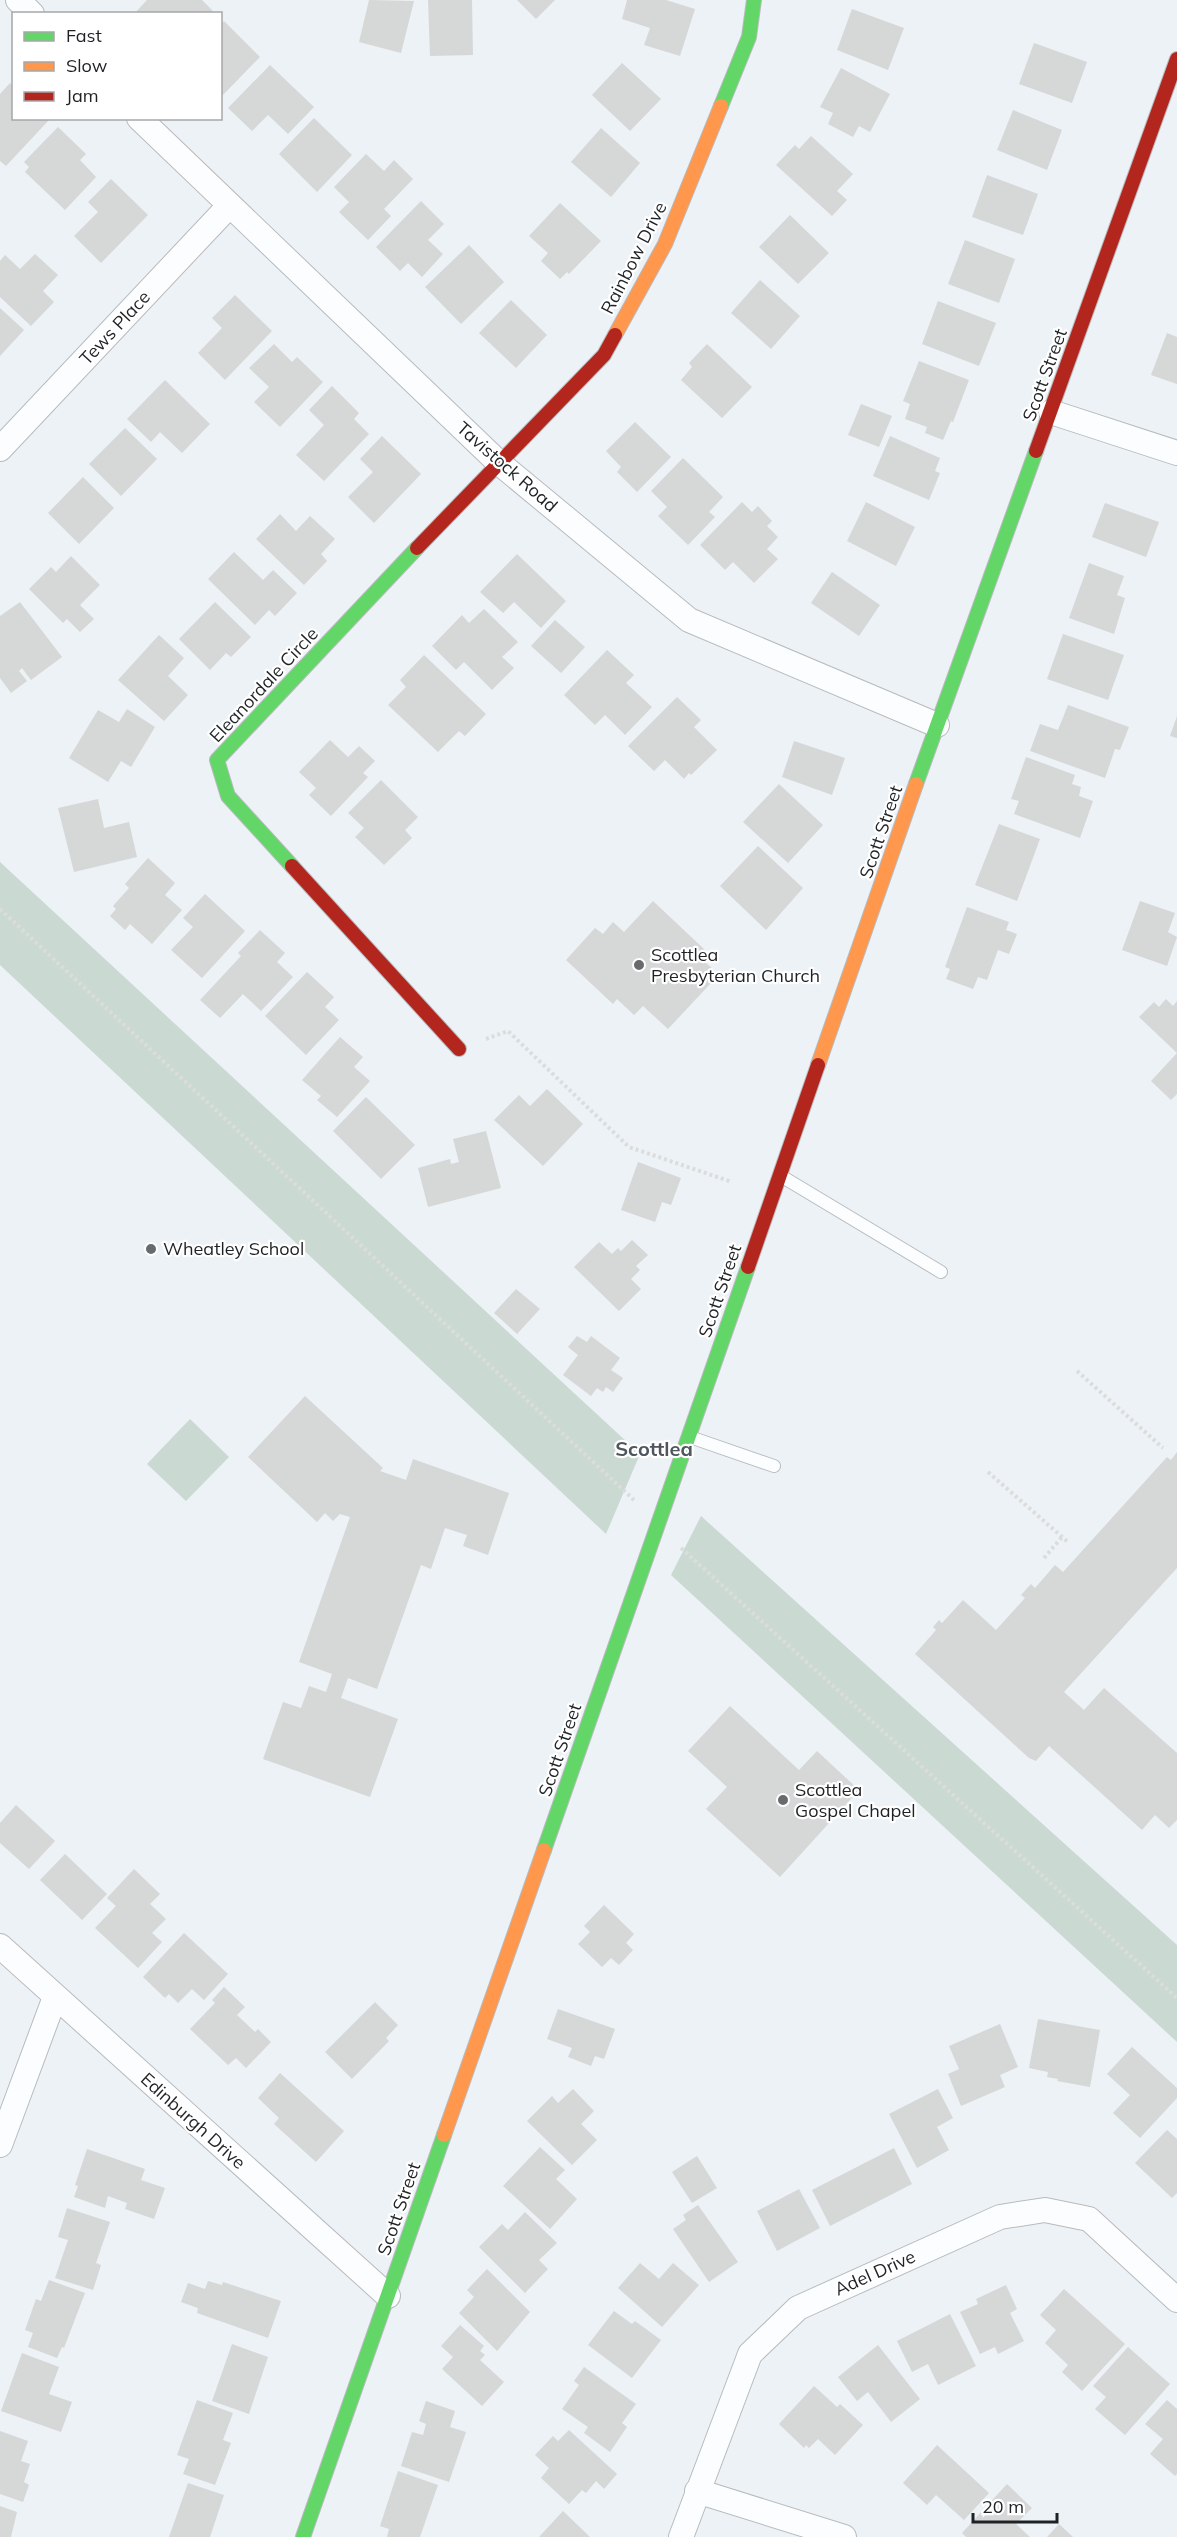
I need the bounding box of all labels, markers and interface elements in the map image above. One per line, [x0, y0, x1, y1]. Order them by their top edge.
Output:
legend [12, 12, 222, 120]
text: Fast [66, 24, 102, 47]
text: Slow [66, 54, 108, 77]
text: Jam [66, 84, 99, 107]
street label: Rainbow Drive [595, 198, 672, 318]
street label: Tews Place [74, 286, 155, 370]
street label: Scott Street [1017, 325, 1072, 424]
street label: Tavistock Road [452, 416, 563, 517]
street label: Eleanordale Circle [204, 622, 323, 747]
street label: Scott Street [854, 782, 907, 881]
place label: Scottlea Presbyterian Church [651, 943, 820, 987]
marker: Scottlea Presbyterian Church [632, 958, 646, 972]
place label: Wheatley School [163, 1237, 304, 1260]
street label: Scott Street [693, 1241, 746, 1340]
marker: Wheatley School [144, 1242, 158, 1256]
district label: Scottlea [615, 1436, 693, 1461]
street label: Scott Street [533, 1700, 586, 1799]
place label: Scottlea Gospel Chapel [795, 1778, 915, 1822]
marker: Scottlea Gospel Chapel [776, 1793, 790, 1807]
street label: Edinburgh Drive [136, 2067, 251, 2174]
street label: Scott Street [372, 2159, 425, 2258]
street label: Adel Drive [831, 2245, 919, 2301]
scale bar [973, 2486, 1057, 2524]
text: 20 m [982, 2495, 1024, 2518]

